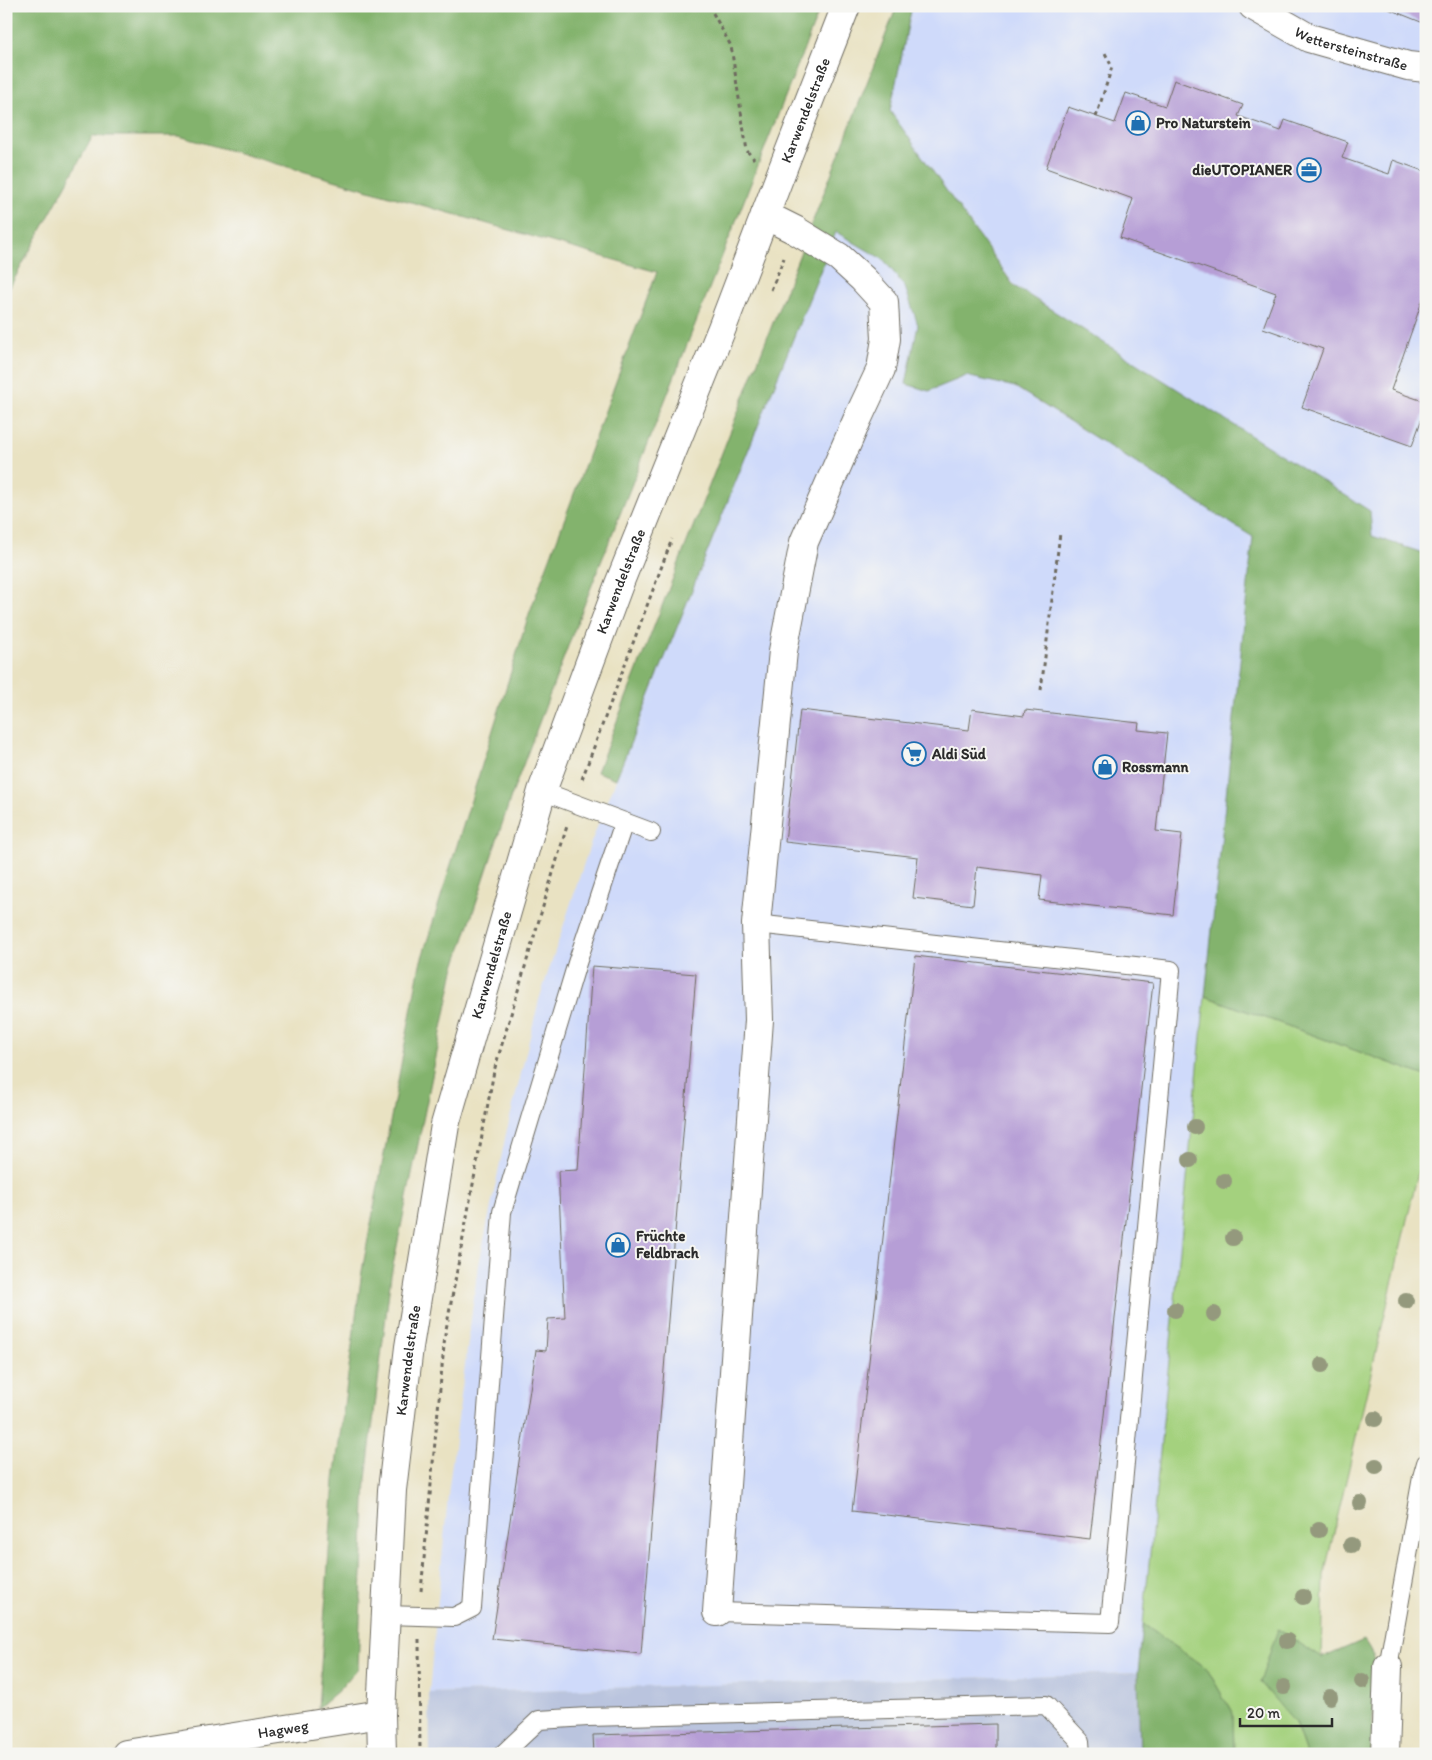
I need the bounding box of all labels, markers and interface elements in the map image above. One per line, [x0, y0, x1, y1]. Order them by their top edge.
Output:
street label: Wettersteinstraße [1291, 23, 1410, 74]
street label: Karwendelstraße [777, 55, 834, 165]
shop icon: Pro Naturstein [1125, 110, 1151, 136]
place label: Pro Naturstein [1156, 114, 1251, 132]
office icon: dieUTOPIANER [1296, 157, 1322, 183]
place label: dieUTOPIANER [1192, 161, 1292, 179]
street label: Karwendelstraße [592, 526, 649, 636]
supermarket icon: Aldi Süd [901, 741, 927, 767]
place label: Aldi Süd [931, 745, 987, 763]
shop icon: Rossmann [1092, 754, 1118, 780]
place label: Rossmann [1122, 758, 1189, 776]
street label: Karwendelstraße [467, 909, 516, 1021]
place label: Früchte Feldbrach [636, 1227, 700, 1262]
shop icon: Früchte Feldbrach [605, 1232, 631, 1258]
street label: Karwendelstraße [392, 1304, 425, 1417]
scale bar [1240, 1695, 1332, 1727]
text: 20 m [1247, 1704, 1281, 1722]
street label: Hagweg [257, 1716, 310, 1742]

